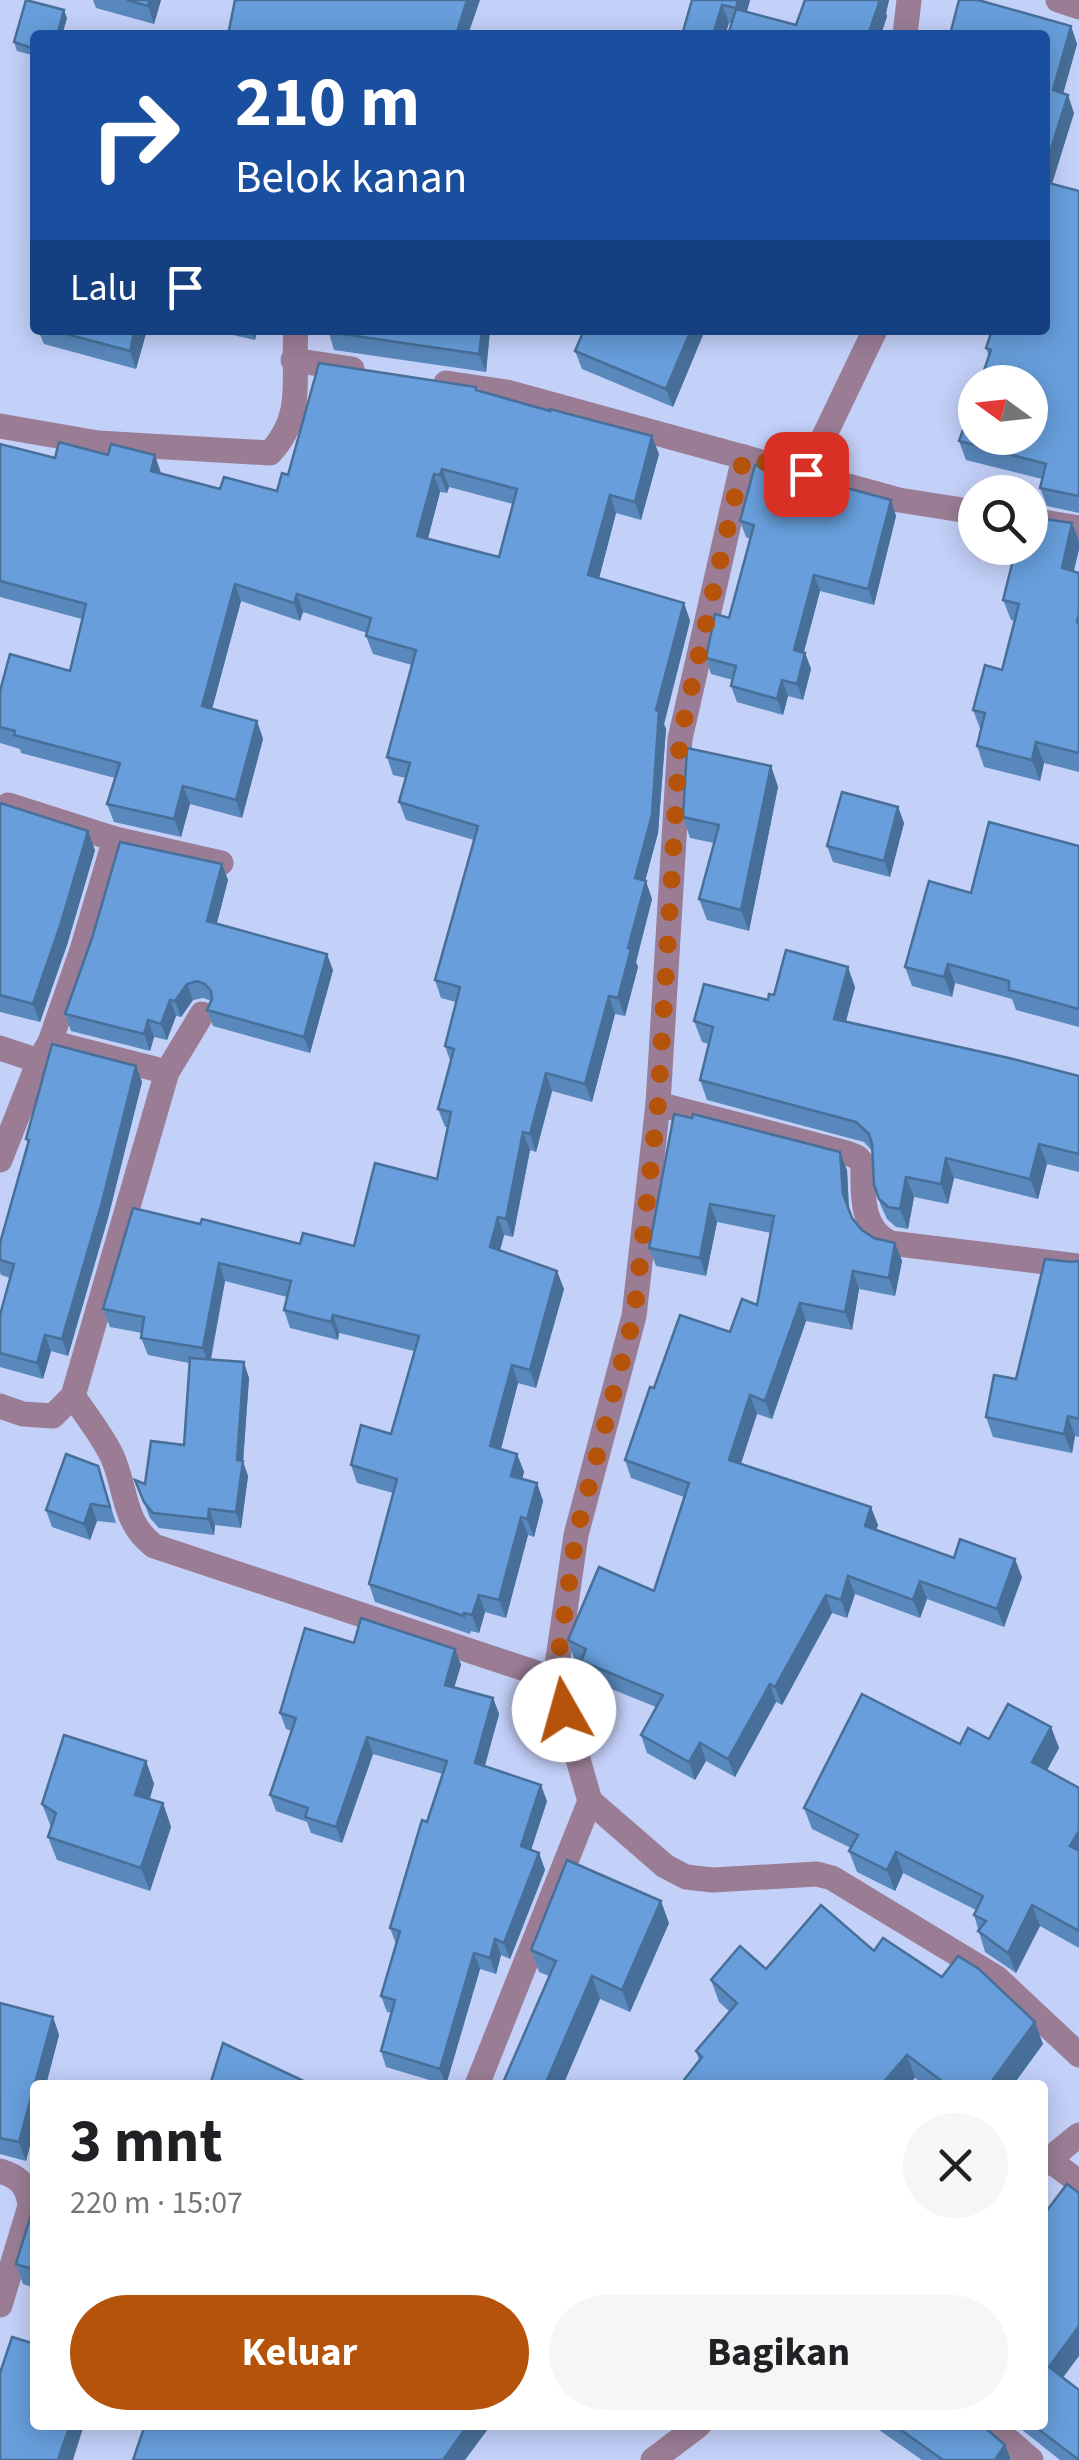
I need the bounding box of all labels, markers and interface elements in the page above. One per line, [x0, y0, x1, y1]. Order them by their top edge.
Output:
text: 210 m [235, 53, 420, 153]
icon: right [70, 70, 200, 200]
text: Belok kanan [235, 146, 467, 210]
icon: arrive [158, 260, 213, 315]
text: Lalu [70, 261, 138, 315]
north arrow [958, 365, 1048, 455]
map controls [958, 365, 1048, 565]
pin [764, 432, 849, 517]
icon: arrive [779, 447, 834, 502]
button: search [958, 475, 1048, 565]
position arrow [512, 1658, 616, 1762]
text: 3 mnt [70, 2100, 222, 2185]
button: close [903, 2113, 1008, 2218]
text: 220 m · 15:07 [70, 2180, 243, 2226]
button: Keluar [70, 2295, 529, 2410]
button: Bagikan [549, 2295, 1008, 2410]

